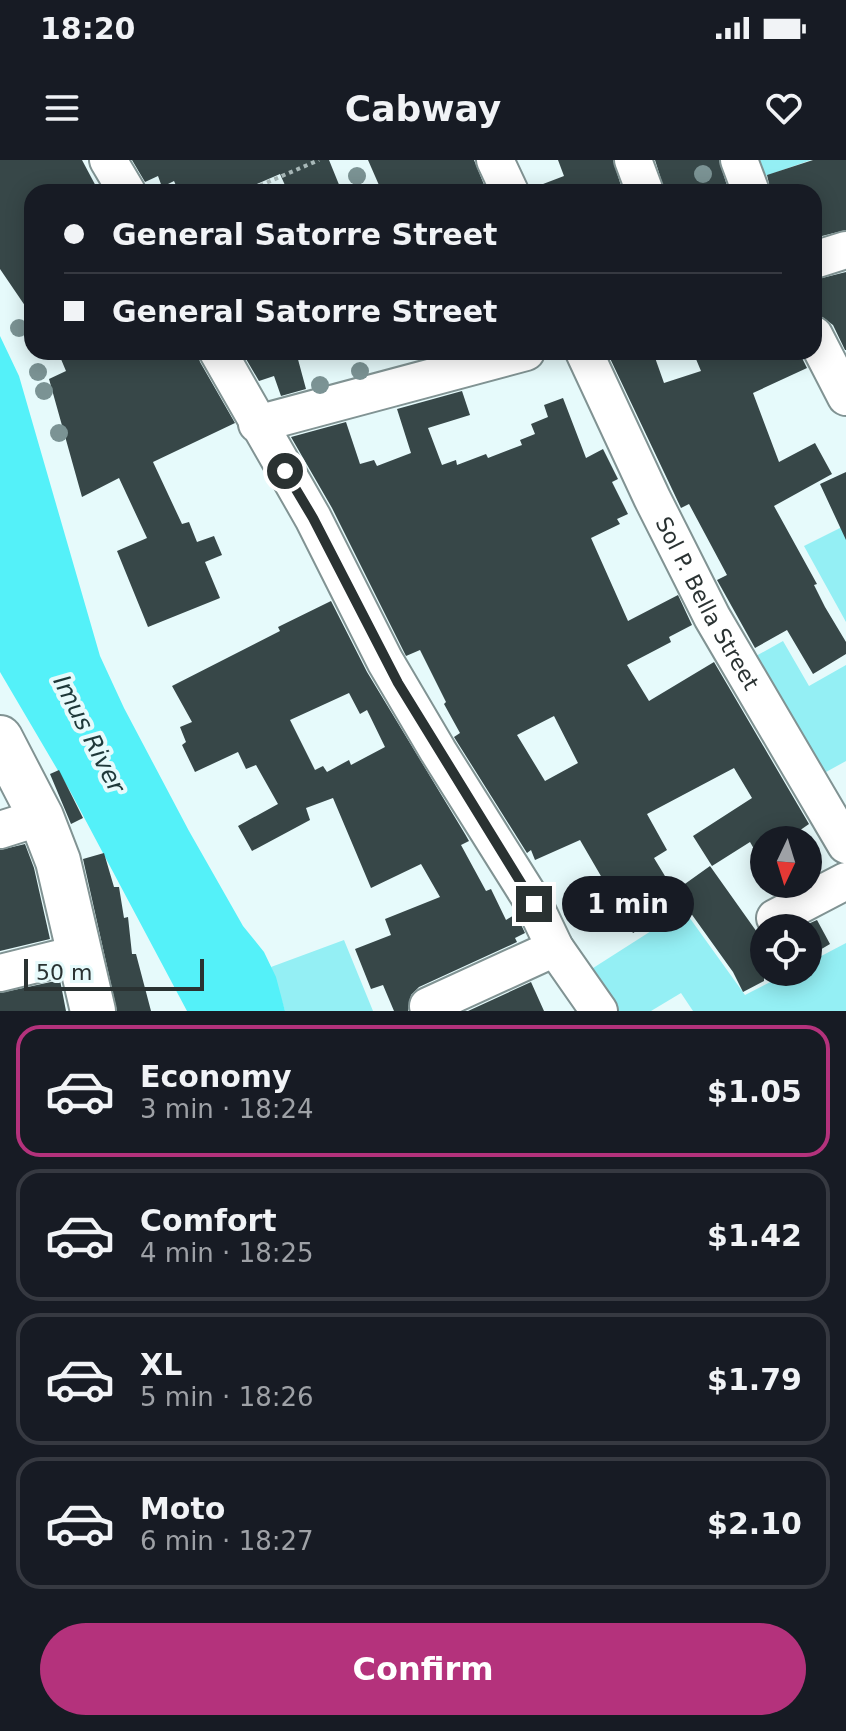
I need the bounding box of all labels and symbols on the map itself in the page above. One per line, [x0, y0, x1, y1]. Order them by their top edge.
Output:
route start [267, 453, 303, 489]
street label: Sol P. Bella Street [651, 513, 764, 695]
water label: Imus River [47, 671, 131, 799]
north arrow [750, 826, 822, 898]
callout: 1 min [562, 876, 694, 932]
route end [516, 886, 552, 922]
scale bar [24, 955, 204, 991]

